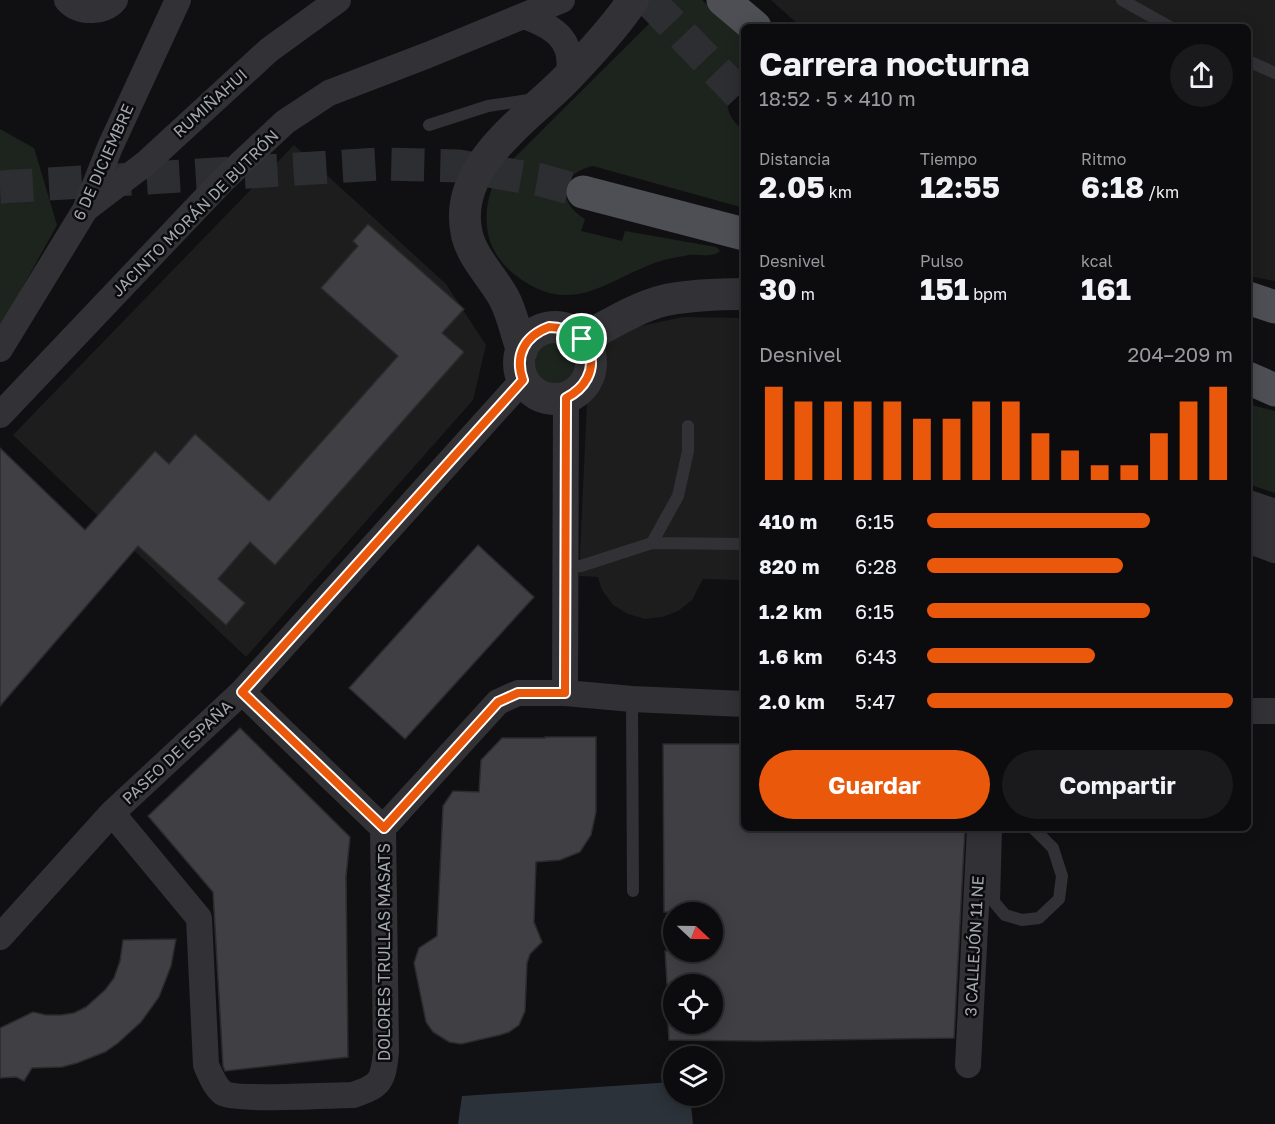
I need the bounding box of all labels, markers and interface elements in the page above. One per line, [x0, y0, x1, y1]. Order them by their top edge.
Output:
text: Carrera nocturna [759, 44, 1030, 83]
button: share [1170, 44, 1233, 107]
street label: RUMIÑAHUI [169, 64, 251, 142]
text: 18:52 · 5 × 410 m [759, 86, 916, 110]
street label: 6 DE DICIEMBRE [68, 101, 138, 223]
street label: JACINTO MORÁN DE BUTRÓN [107, 125, 283, 301]
text: Distancia [759, 149, 830, 169]
text: Tiempo [920, 149, 977, 169]
text: Ritmo [1081, 149, 1126, 169]
text: 2.05 [759, 169, 825, 205]
text: 12:55 [920, 169, 1000, 205]
text: 6:18 [1081, 169, 1144, 205]
text: km [825, 182, 852, 202]
text: /km [1144, 182, 1179, 202]
text: Desnivel [759, 251, 825, 271]
text: Pulso [920, 251, 963, 271]
text: kcal [1081, 251, 1113, 271]
text: 30 [759, 271, 797, 307]
text: 151 [920, 271, 969, 307]
text: 161 [1081, 271, 1131, 307]
text: m [797, 284, 815, 304]
text: bpm [969, 284, 1007, 304]
pin [556, 313, 607, 364]
icon: arrive [565, 322, 598, 355]
text: Desnivel [759, 342, 842, 366]
text: 204–209 m [1127, 342, 1233, 366]
text: 410 m [759, 509, 817, 533]
text: 6:15 [855, 509, 894, 533]
text: 820 m [759, 554, 820, 578]
text: 6:28 [855, 554, 897, 578]
text: 1.2 km [759, 599, 822, 623]
text: 6:15 [855, 599, 894, 623]
text: 1.6 km [759, 644, 823, 668]
text: 6:43 [855, 644, 897, 668]
text: 2.0 km [759, 689, 825, 713]
text: 5:47 [855, 689, 895, 713]
street label: PASEO DE ESPAÑA [118, 696, 236, 808]
button: Guardar [759, 750, 990, 819]
button: Compartir [1002, 750, 1233, 819]
street label: DOLORES TRULLAS MASATS [374, 843, 394, 1061]
street label: 3 CALLEJÓN 11 NE [960, 875, 988, 1017]
north arrow [663, 902, 723, 962]
map controls [663, 902, 723, 1106]
button: locate [663, 974, 723, 1034]
button: layers [663, 1046, 723, 1106]

